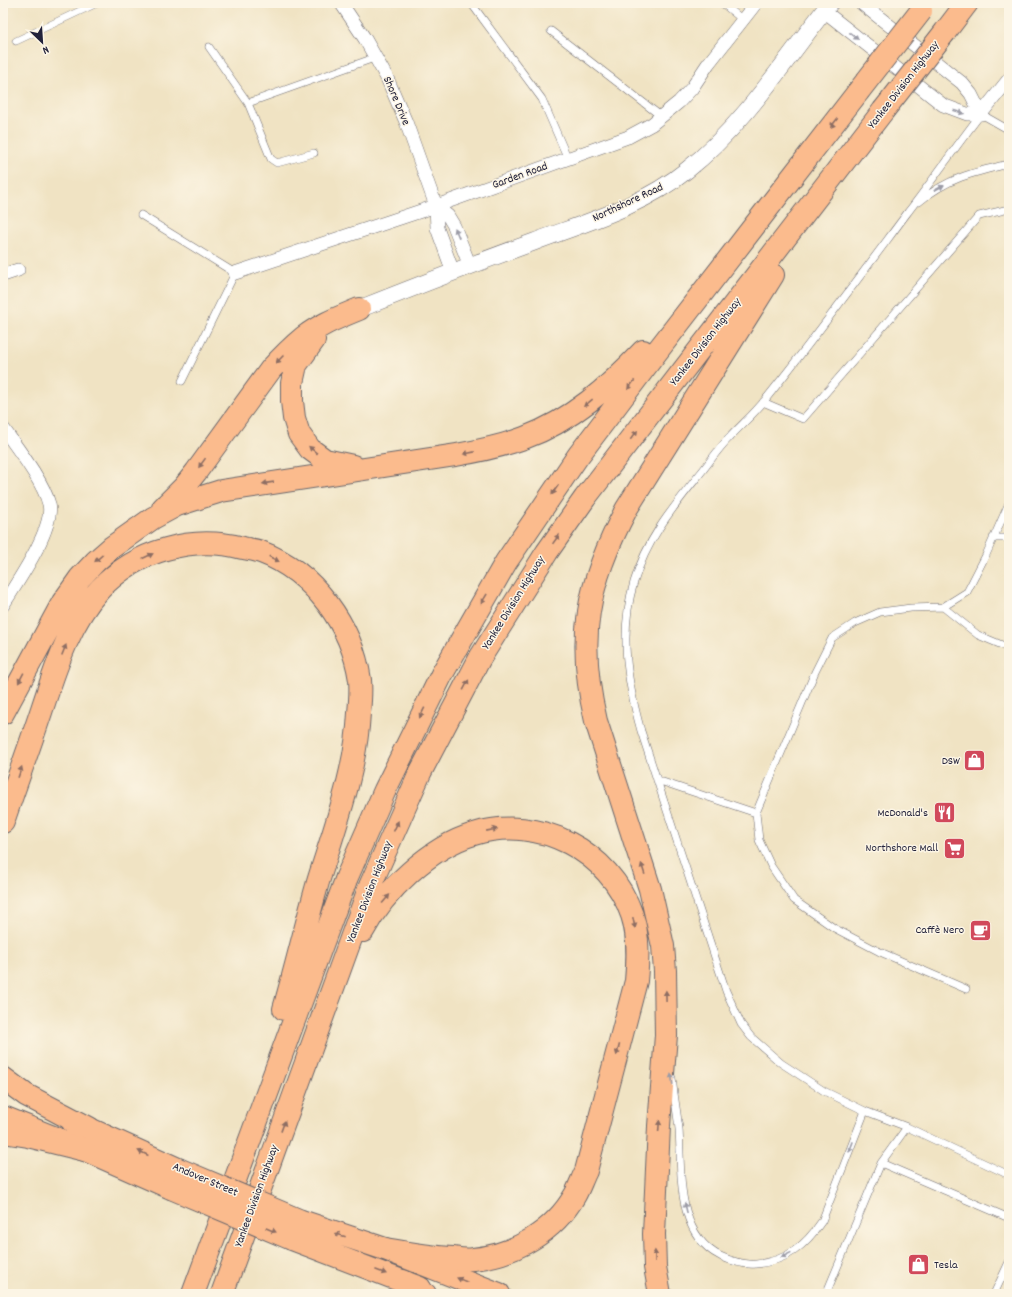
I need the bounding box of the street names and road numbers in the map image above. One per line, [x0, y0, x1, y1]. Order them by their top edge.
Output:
street label: Yankee Division Highway [864, 36, 945, 133]
street label: Shore Drive [378, 74, 414, 128]
street label: Garden Road [490, 158, 550, 194]
street label: Northshore Road [590, 179, 666, 227]
street label: Yankee Division Highway [666, 293, 747, 390]
street label: Yankee Division Highway [478, 552, 550, 653]
street label: Yankee Division Highway [343, 838, 398, 945]
street label: Yankee Division Highway [231, 1141, 284, 1249]
street label: Andover Street [170, 1159, 241, 1202]

